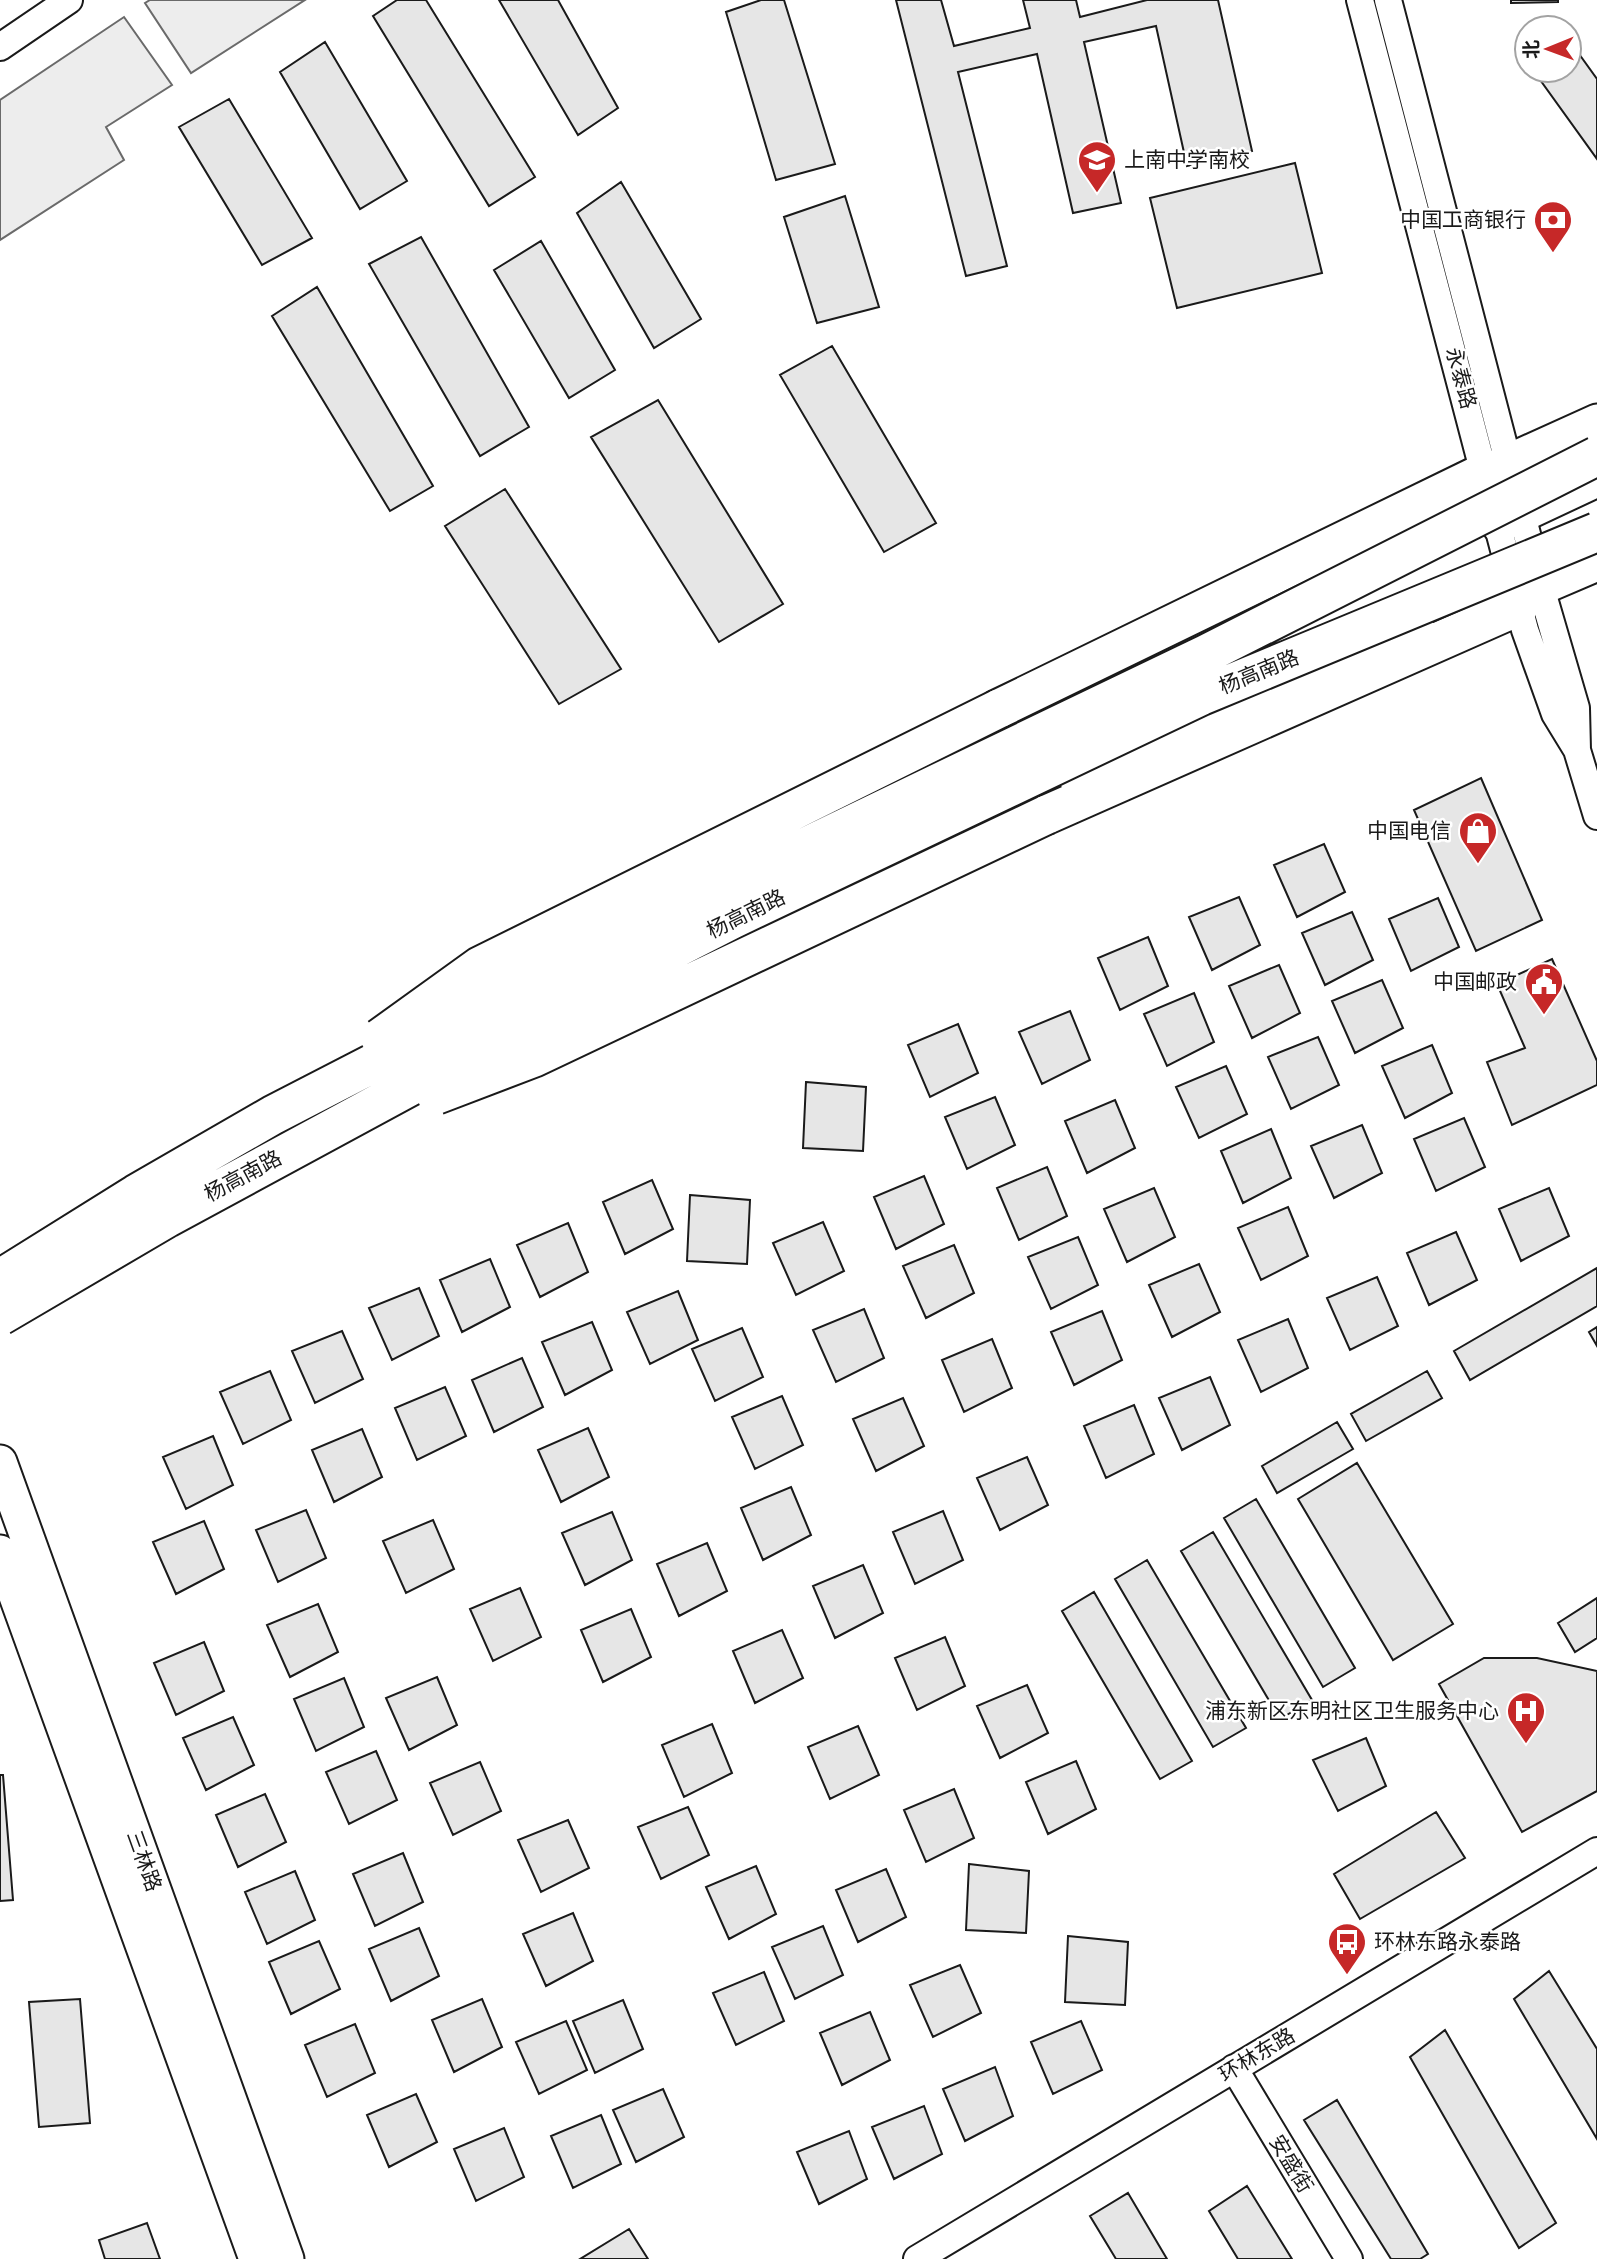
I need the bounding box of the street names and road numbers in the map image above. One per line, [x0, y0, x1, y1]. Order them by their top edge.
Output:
street label: 永泰路 [1441, 344, 1481, 412]
street label: 杨高南路 [1216, 645, 1302, 699]
street label: 杨高南路 [703, 885, 789, 943]
street label: 杨高南路 [200, 1146, 286, 1206]
street label: 三林路 [122, 1827, 166, 1895]
street label: 环林东路 [1215, 2023, 1299, 2087]
street label: 安盛街 [1264, 2131, 1318, 2197]

